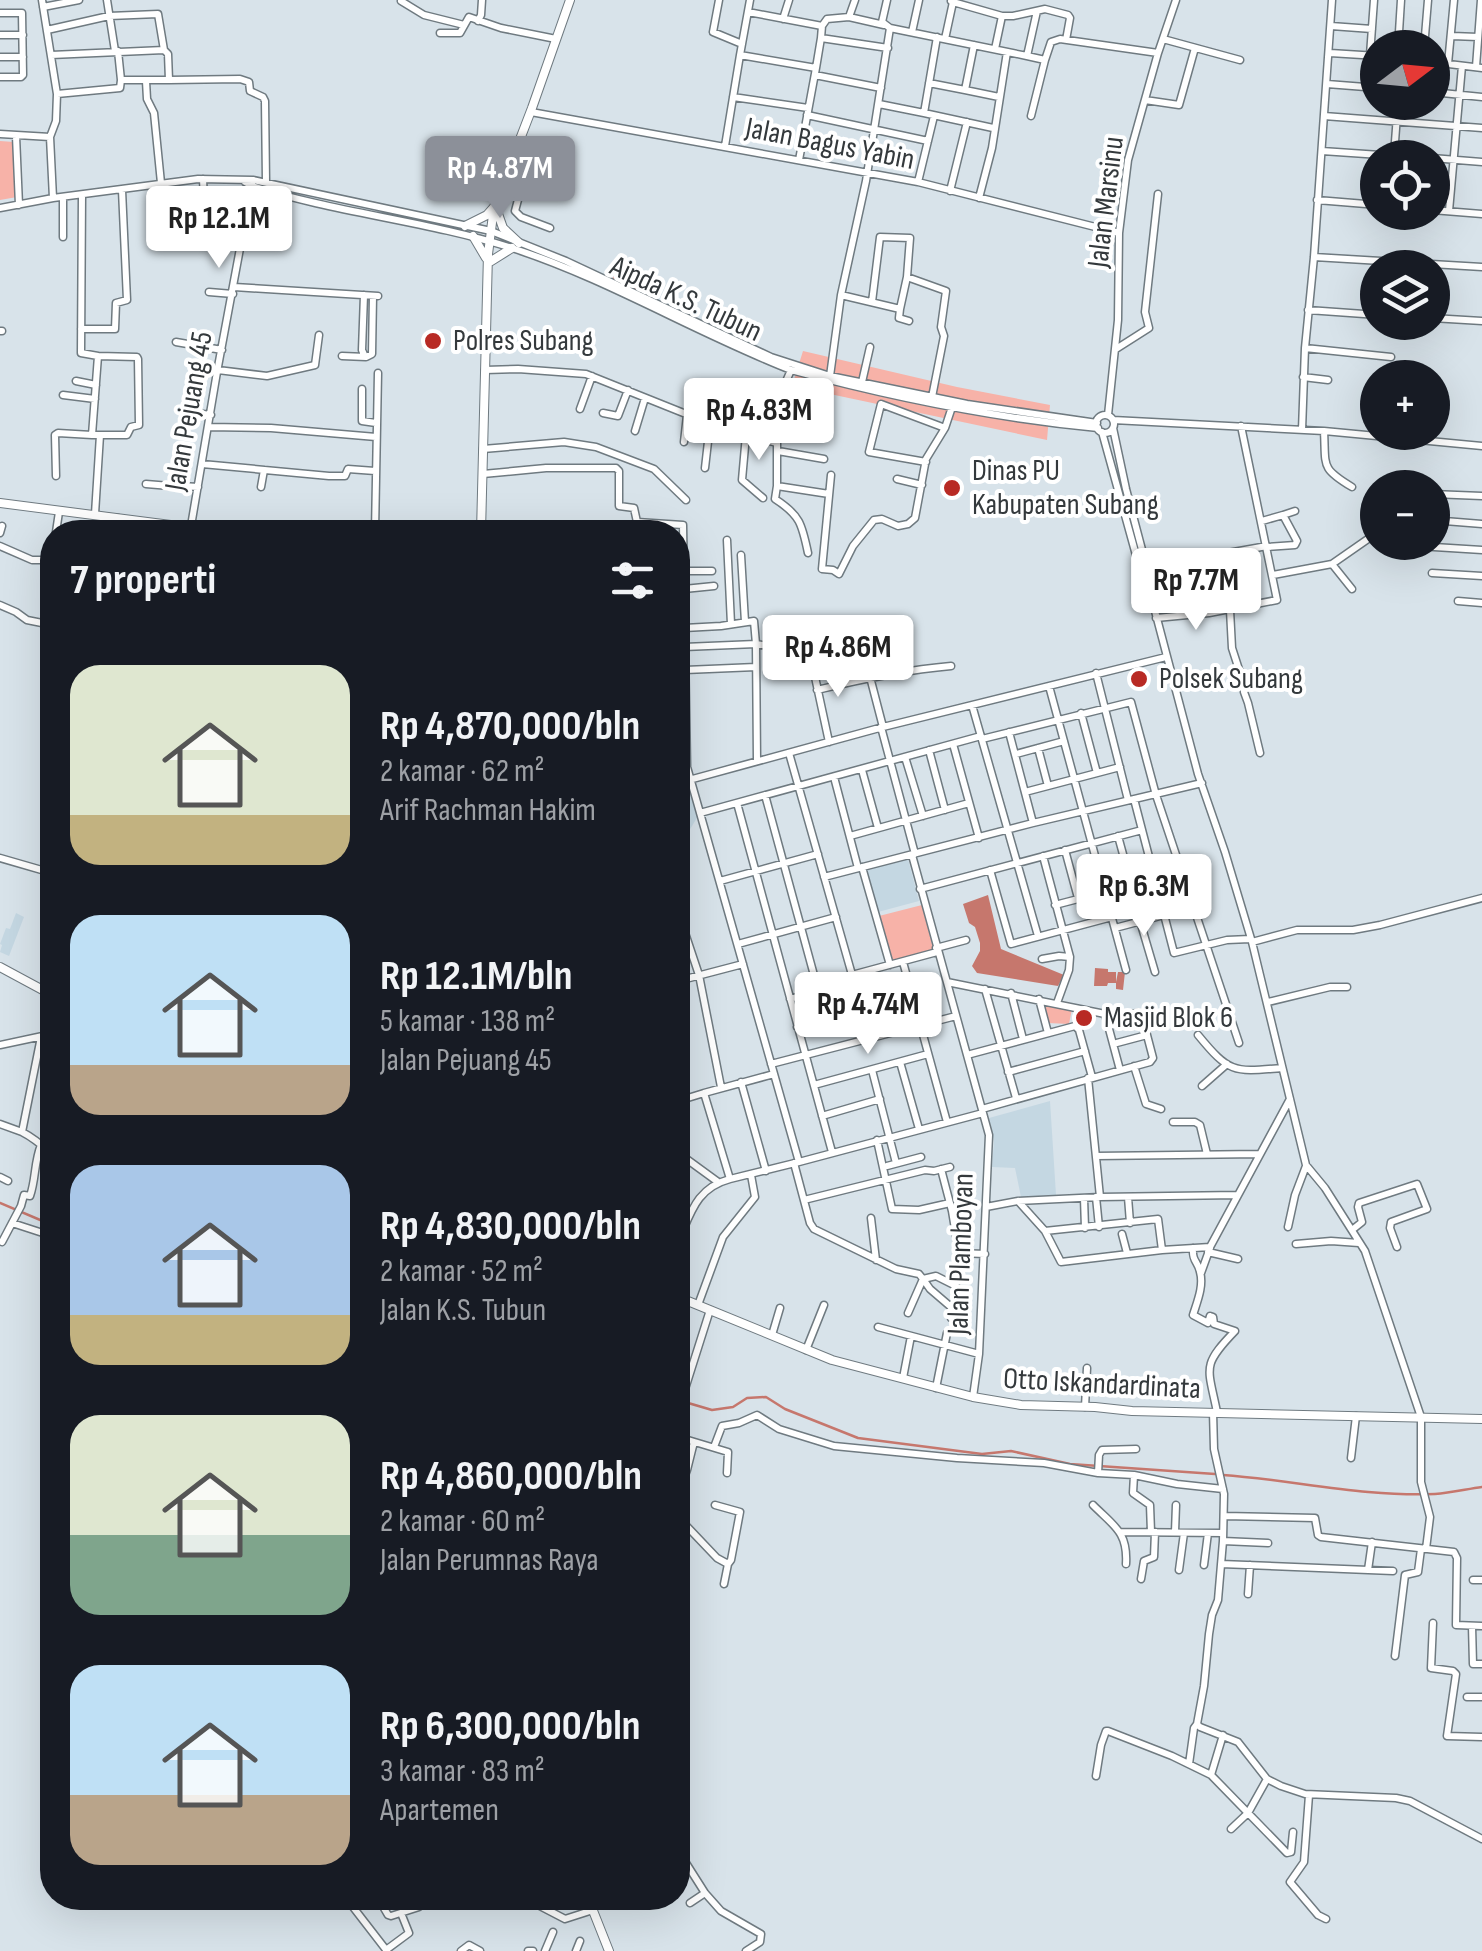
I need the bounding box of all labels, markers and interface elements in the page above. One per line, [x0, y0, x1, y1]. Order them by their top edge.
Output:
north arrow [1360, 30, 1450, 120]
map controls [1360, 30, 1450, 560]
street label: Jalan Bagus Yabin [742, 110, 917, 178]
street label: Jalan Marsinu [1080, 134, 1132, 271]
pin: Rp 4.87M [397, 136, 603, 221]
button: locate [1360, 140, 1450, 230]
text: Rp 4.87M [447, 149, 553, 188]
pin: Rp 12.1M [116, 186, 322, 271]
text: Rp 12.1M [168, 199, 270, 238]
street label: Aipda K.S. Tubun [604, 248, 767, 350]
button: layers [1360, 250, 1450, 340]
place label: Polres Subang [453, 323, 594, 359]
street label: Jalan Pejuang 45 [157, 329, 221, 494]
marker: Polres Subang [422, 330, 444, 352]
button: + [1360, 360, 1450, 450]
pin: Rp 4.83M [656, 378, 862, 463]
text: Rp 4.83M [706, 391, 812, 430]
place label: Dinas PU Kabupaten Subang [972, 453, 1159, 523]
button: − [1360, 470, 1450, 560]
marker: Dinas PU Kabupaten Subang [941, 477, 963, 499]
pin: Rp 7.7M [1104, 548, 1288, 633]
icon: filters [605, 553, 660, 608]
text: 7 properti [70, 555, 216, 606]
text: Rp 7.7M [1153, 561, 1239, 600]
pin: Rp 4.86M [735, 615, 941, 700]
text: Rp 4.86M [784, 628, 892, 667]
place label: Polsek Subang [1159, 661, 1303, 697]
marker: Polsek Subang [1128, 668, 1150, 690]
text: Rp 4,870,000/bln [380, 701, 640, 752]
icon: home [150, 705, 270, 825]
text: 2 kamar · 62 m² [380, 752, 544, 791]
text: Arif Rachman Hakim [380, 791, 596, 830]
pin: Rp 6.3M [1052, 854, 1236, 939]
text: Rp 6.3M [1099, 867, 1189, 906]
text: Rp 12.1M/bln [380, 951, 572, 1002]
icon: home [150, 955, 270, 1075]
pin: Rp 4.74M [765, 972, 971, 1057]
text: Rp 4.74M [817, 985, 919, 1024]
place label: Masjid Blok 6 [1104, 1000, 1233, 1036]
text: 5 kamar · 138 m² [380, 1002, 555, 1041]
marker: Masjid Blok 6 [1073, 1007, 1095, 1029]
text: Jalan Pejuang 45 [380, 1041, 552, 1080]
street label: Jalan Plamboyan [940, 1173, 982, 1336]
text: Rp 4,830,000/bln [380, 1201, 641, 1252]
icon: home [150, 1205, 270, 1325]
text: 2 kamar · 52 m² [380, 1252, 543, 1291]
text: Jalan K.S. Tubun [380, 1291, 546, 1330]
street label: Otto Iskandardinata [1002, 1361, 1202, 1407]
text: Rp 4,860,000/bln [380, 1451, 642, 1502]
icon: home [150, 1455, 270, 1575]
text: 2 kamar · 60 m² [380, 1502, 545, 1541]
text: Jalan Perumnas Raya [380, 1541, 599, 1580]
text: Rp 6,300,000/bln [380, 1701, 641, 1752]
icon: home [150, 1705, 270, 1825]
text: 3 kamar · 83 m² [380, 1752, 545, 1791]
text: Apartemen [380, 1791, 499, 1830]

